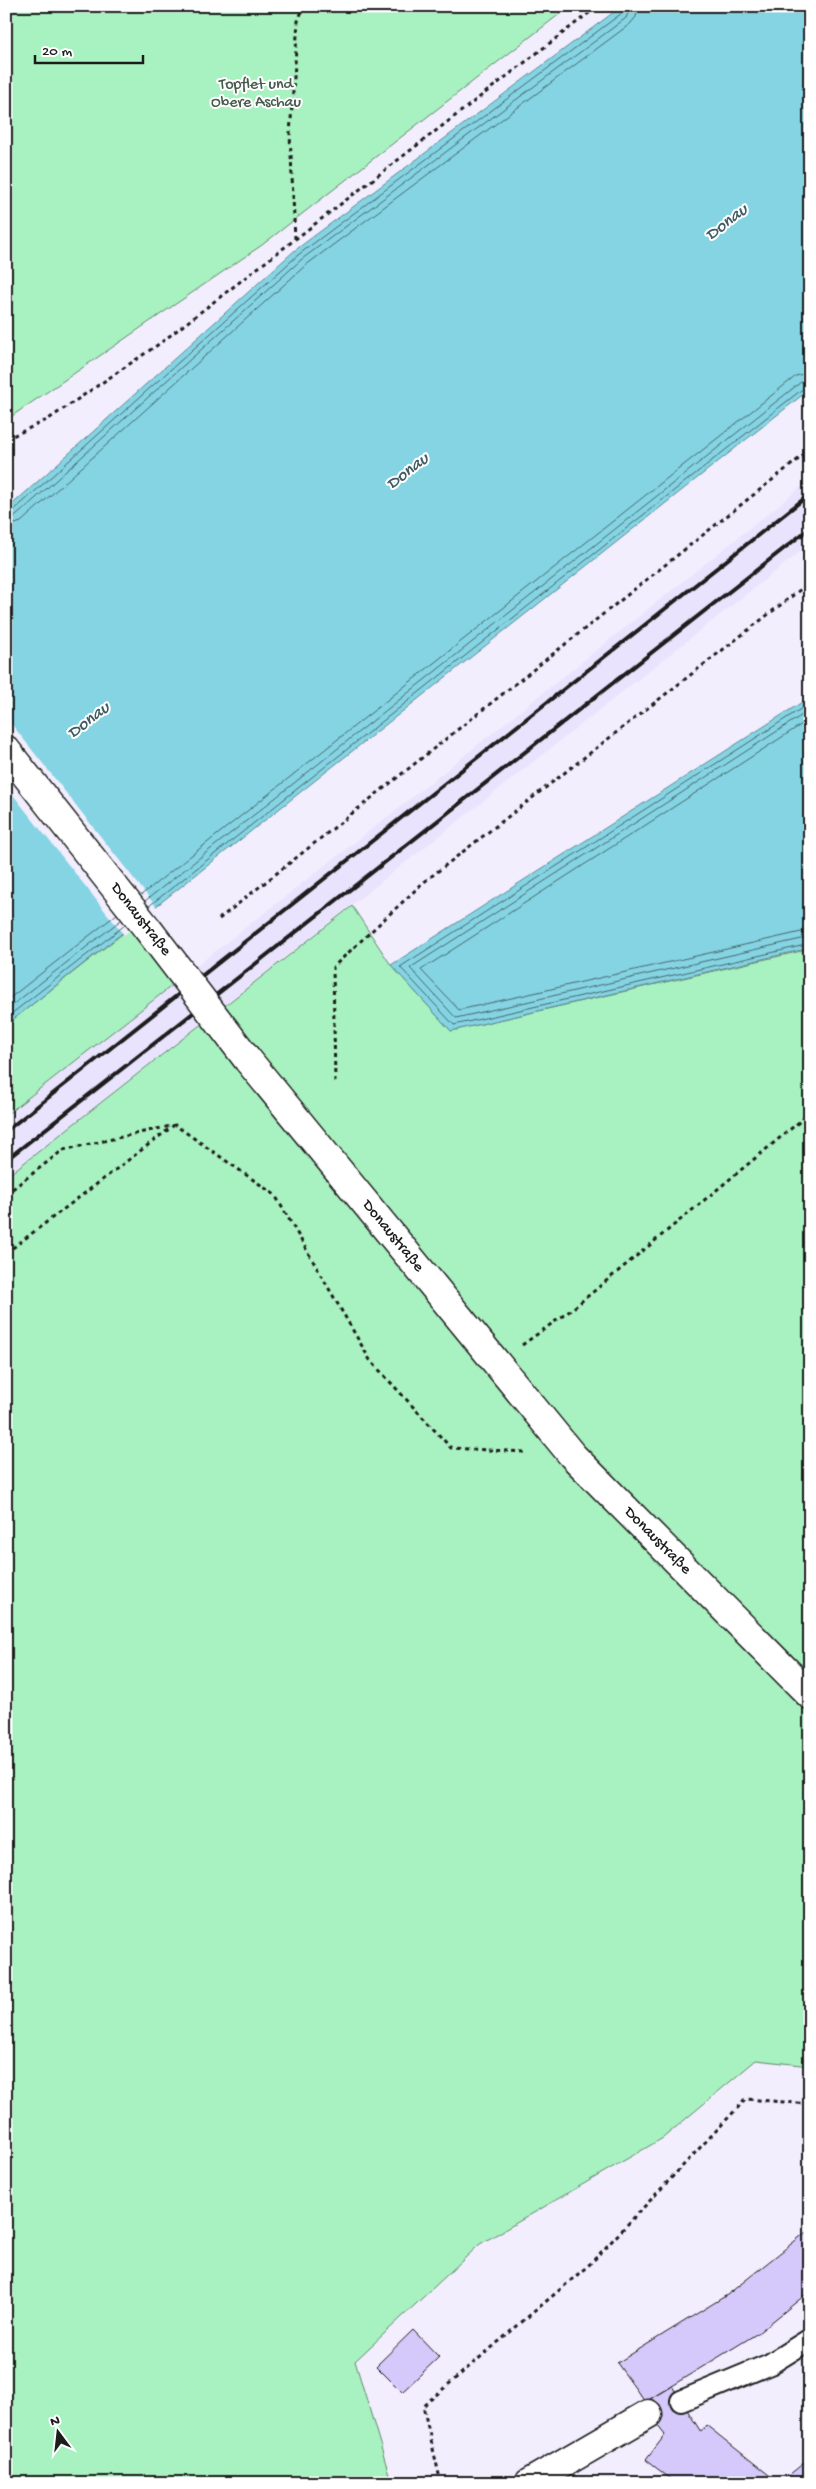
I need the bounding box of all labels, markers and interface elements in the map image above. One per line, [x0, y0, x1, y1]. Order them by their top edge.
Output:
scale bar [35, 32, 142, 64]
text: 20 m [42, 43, 72, 61]
park label: Topflet und Obere Aschau [211, 76, 301, 113]
water label: Donau [702, 199, 754, 246]
water label: Donau [383, 448, 435, 495]
water label: Donau [64, 697, 116, 744]
street label: Donaustraße [105, 879, 175, 961]
street label: Donaustraße [357, 1196, 428, 1277]
street label: Donaustraße [619, 1502, 695, 1579]
north arrow [32, 2406, 82, 2456]
text: N [49, 2412, 62, 2431]

